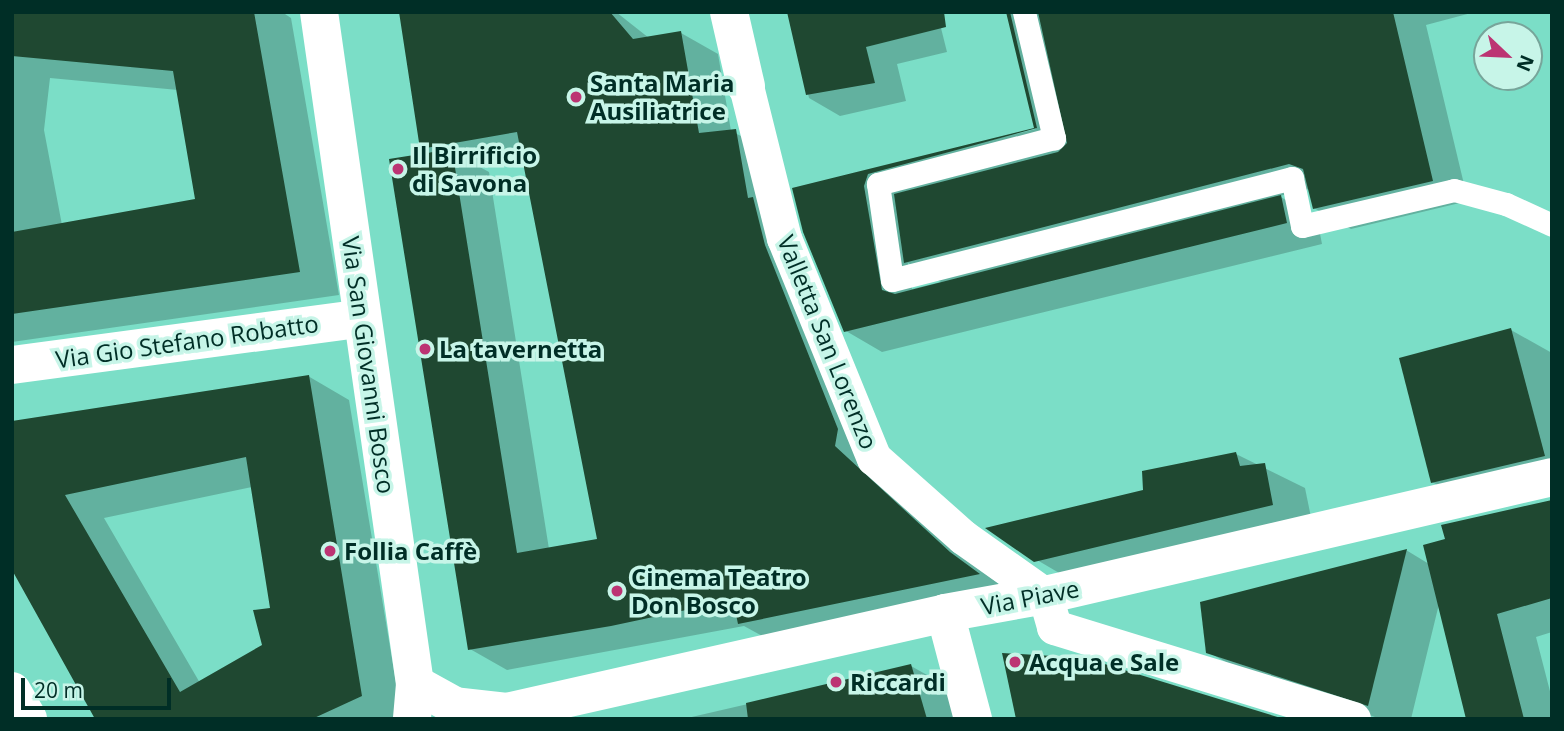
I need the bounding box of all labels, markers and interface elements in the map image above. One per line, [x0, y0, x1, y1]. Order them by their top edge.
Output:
north arrow [1473, 21, 1543, 91]
text: N [1511, 51, 1540, 76]
place label: Santa Maria Ausiliatrice [590, 69, 734, 125]
marker: Santa Maria Ausiliatrice [568, 89, 584, 105]
place label: Il Birrificio di Savona [412, 141, 537, 197]
marker: Il Birrificio di Savona [390, 161, 406, 177]
street label: Valletta San Lorenzo [772, 231, 884, 453]
street label: Via San Giovanni Bosco [337, 234, 401, 496]
street label: Via Gio Stefano Robatto [54, 308, 320, 374]
place label: La tavernetta [439, 335, 602, 363]
marker: La tavernetta [417, 341, 433, 357]
place label: Follia Caffè [344, 537, 477, 565]
marker: Follia Caffè [322, 543, 338, 559]
place label: Cinema Teatro Don Bosco [631, 563, 807, 619]
street label: Via Piave [979, 573, 1081, 621]
marker: Cinema Teatro Don Bosco [609, 583, 625, 599]
place label: Acqua e Sale [1029, 648, 1179, 676]
marker: Acqua e Sale [1007, 654, 1023, 670]
scale bar [24, 664, 175, 708]
place label: Riccardi [850, 668, 946, 696]
marker: Riccardi [828, 674, 844, 690]
text: 20 m [34, 676, 83, 704]

